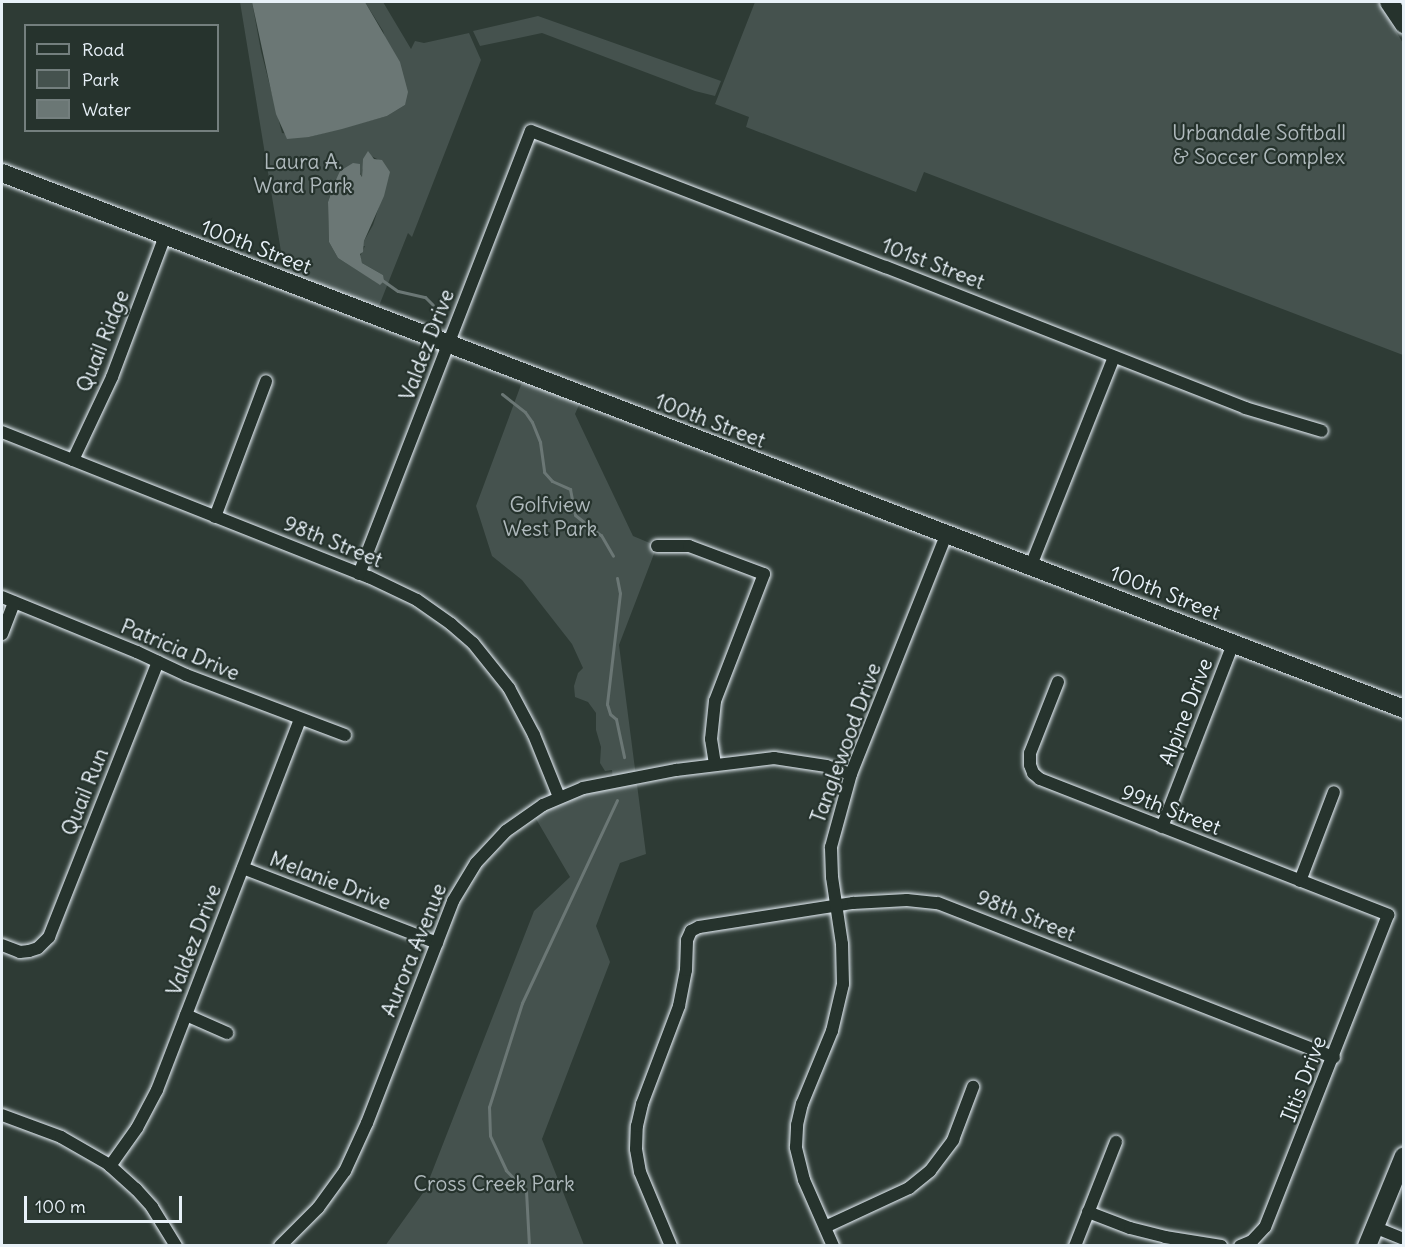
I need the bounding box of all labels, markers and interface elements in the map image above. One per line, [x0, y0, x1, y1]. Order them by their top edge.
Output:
legend [24, 24, 219, 132]
text: Road [82, 38, 124, 61]
text: Park [82, 68, 119, 91]
text: Water [82, 98, 131, 121]
park label: Urbandale Softball & Soccer Complex [1172, 120, 1346, 170]
park label: Laura A. Ward Park [253, 149, 353, 199]
street label: 100th Street [197, 214, 315, 280]
street label: 101st Street [878, 233, 988, 295]
street label: Quail Ridge [71, 286, 135, 396]
street label: Valdez Drive [394, 286, 460, 404]
street label: 100th Street [651, 388, 769, 454]
park label: Golfview West Park [503, 492, 597, 542]
street label: 98th Street [280, 511, 386, 573]
street label: 100th Street [1106, 560, 1224, 626]
street label: Patricia Drive [117, 614, 243, 686]
street label: Alpine Drive [1154, 655, 1218, 769]
street label: Tanglewood Drive [805, 659, 887, 827]
street label: Quail Run [56, 745, 114, 839]
street label: 99th Street [1118, 780, 1224, 840]
street label: Melanie Drive [266, 846, 394, 916]
street label: Aurora Avenue [376, 880, 452, 1020]
street label: Valdez Drive [161, 881, 227, 999]
street label: 98th Street [973, 885, 1079, 947]
street label: Iltis Drive [1276, 1033, 1332, 1125]
park label: Cross Creek Park [413, 1171, 575, 1197]
scale bar [27, 1184, 184, 1222]
text: 100 m [35, 1195, 86, 1218]

